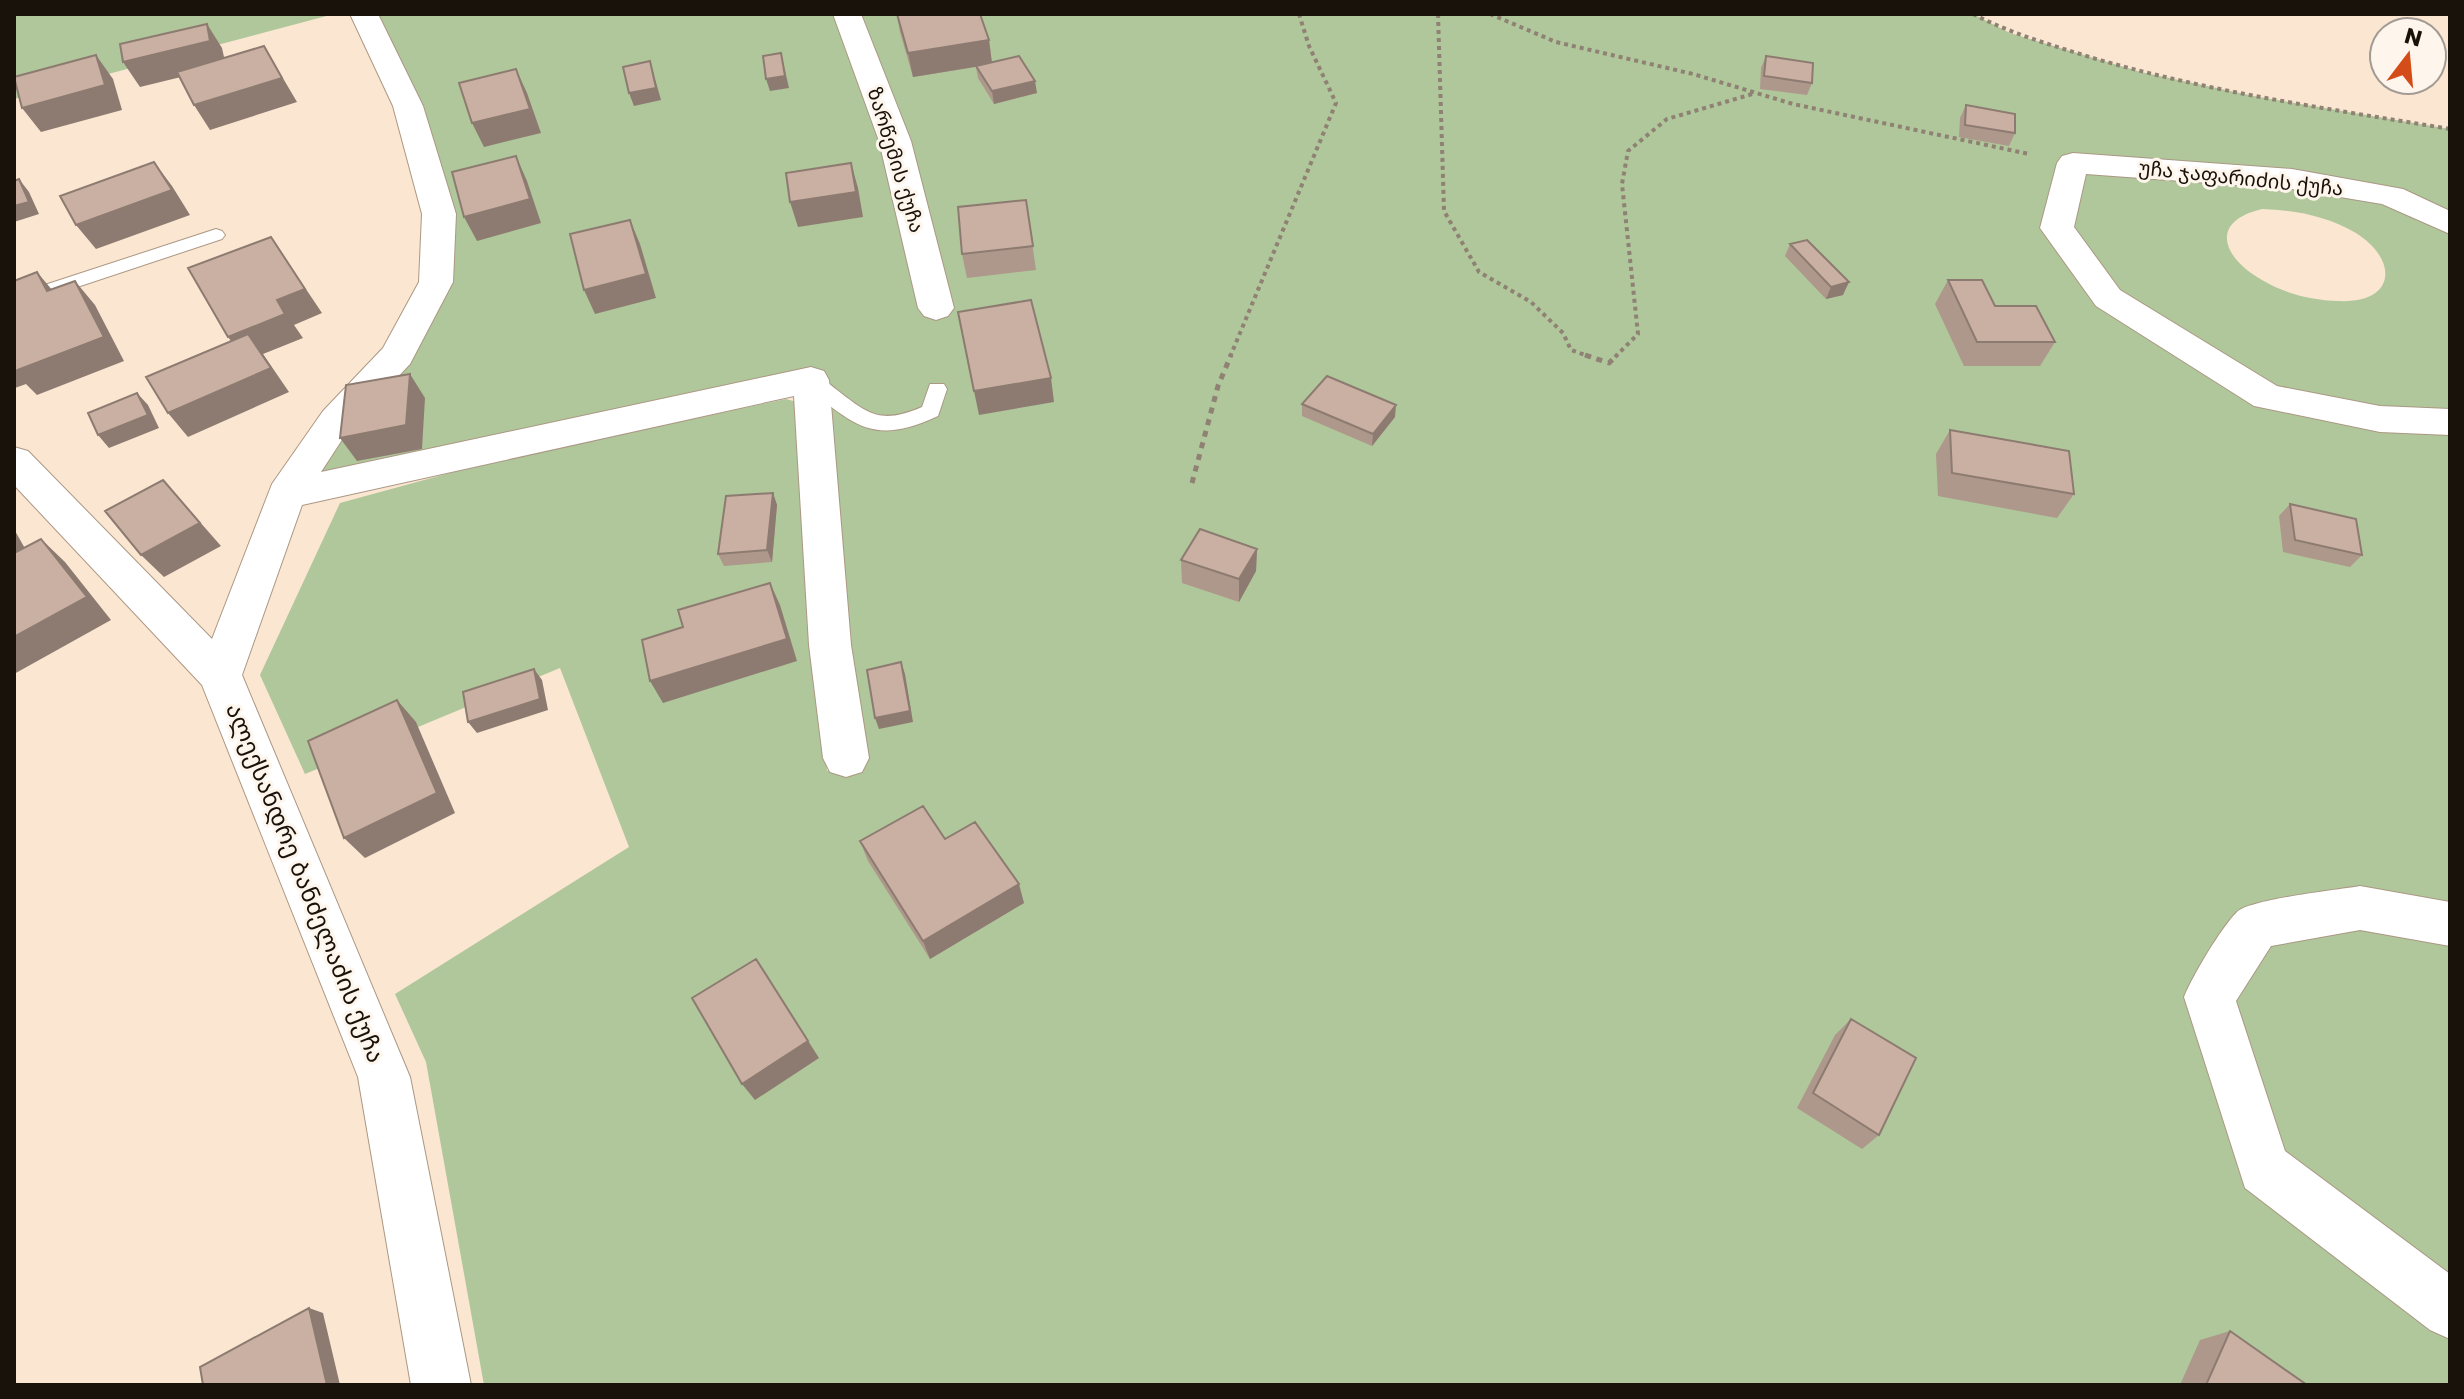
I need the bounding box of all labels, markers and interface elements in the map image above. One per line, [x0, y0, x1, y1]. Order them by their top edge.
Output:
north arrow [2368, 16, 2448, 96]
text: N [2401, 20, 2426, 54]
street label: ზარწემის ქუჩა [861, 84, 931, 236]
street label: უჩა ჯაფარიძის ქუჩა [2137, 153, 2345, 203]
street label: ალექსანდრე ბანძელაძის ქუჩა [218, 698, 393, 1068]

